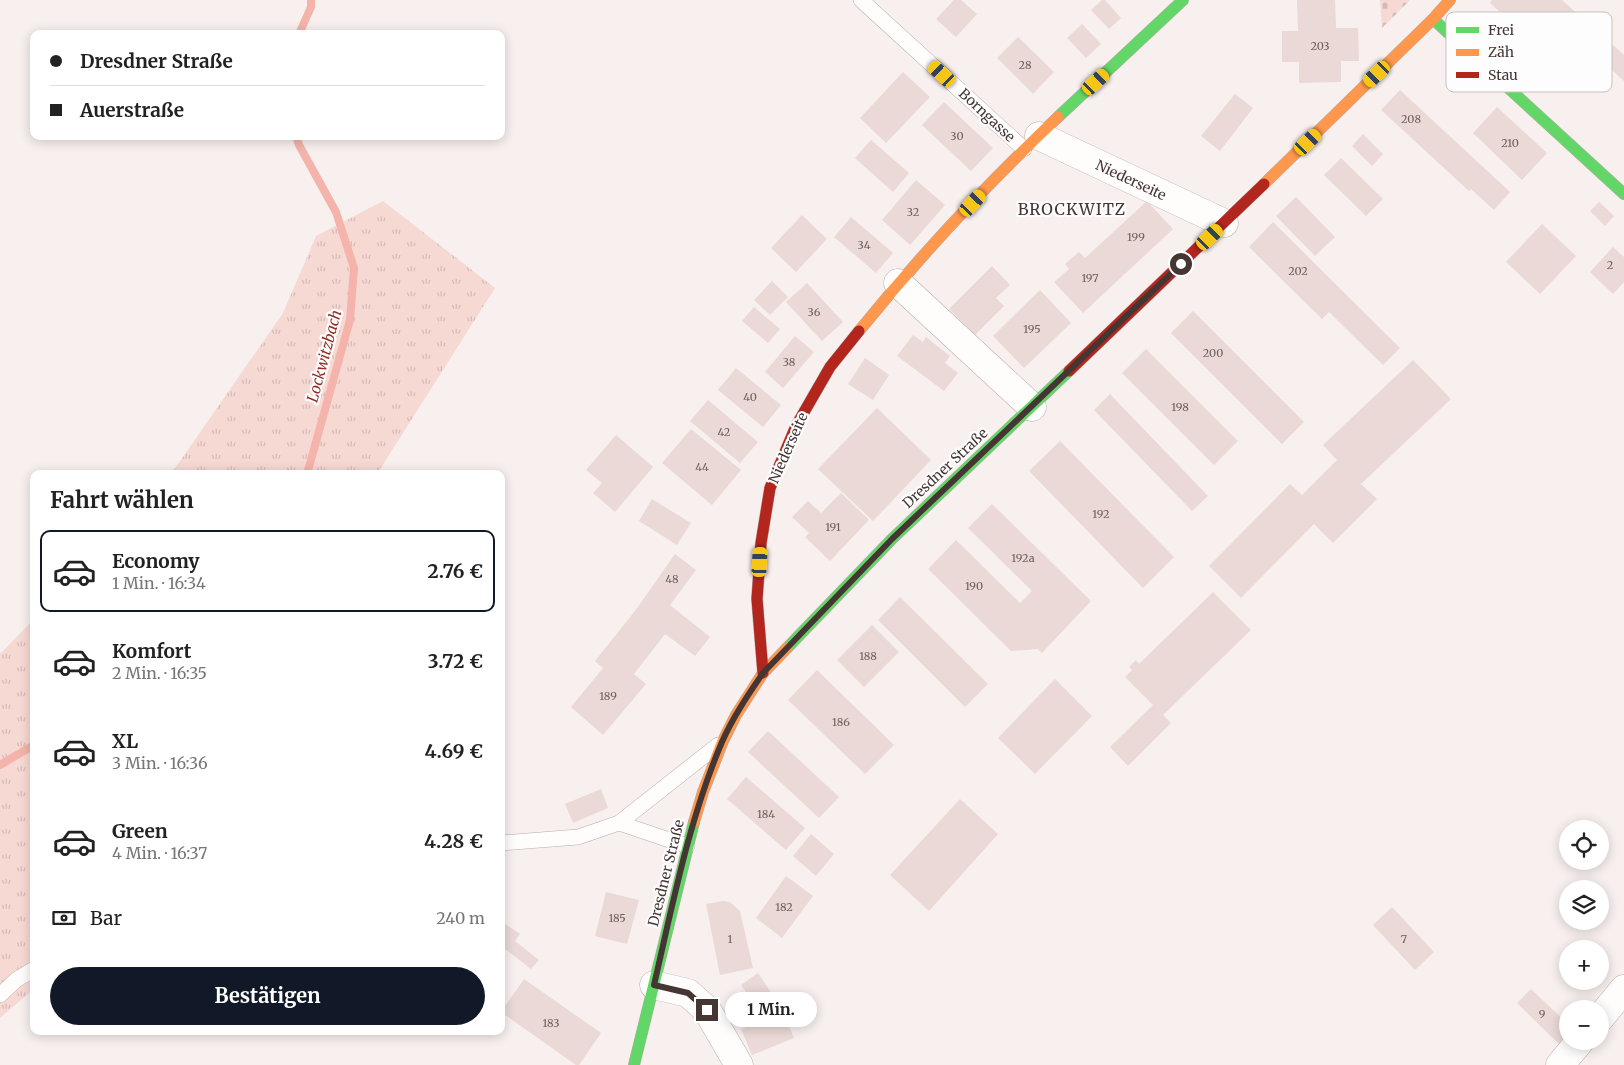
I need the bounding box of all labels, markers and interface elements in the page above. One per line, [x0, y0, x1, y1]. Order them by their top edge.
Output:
legend [1446, 12, 1612, 92]
text: Frei [1488, 21, 1514, 39]
house number: 203 [1310, 39, 1330, 53]
text: Zäh [1488, 43, 1514, 61]
text: Dresdner Straße [80, 49, 233, 73]
car [925, 58, 958, 90]
house number: 28 [1019, 58, 1032, 72]
car [1361, 58, 1393, 90]
car [1079, 66, 1112, 98]
text: Stau [1488, 66, 1518, 84]
street label: Borngasse [955, 84, 1019, 146]
text: Auerstraße [80, 98, 184, 122]
house number: 208 [1401, 112, 1421, 126]
car [1292, 126, 1324, 158]
house number: 30 [950, 129, 964, 143]
house number: 210 [1501, 136, 1519, 150]
street label: Niederseite [1093, 156, 1169, 204]
car [957, 187, 988, 219]
district label: BROCKWITZ [1018, 199, 1126, 219]
house number: 32 [907, 205, 919, 219]
car [1194, 221, 1226, 253]
house number: 199 [1127, 230, 1145, 244]
house number: 34 [858, 238, 871, 252]
route start [1170, 253, 1192, 275]
house number: 2 [1607, 258, 1613, 272]
house number: 202 [1288, 264, 1308, 278]
house number: 197 [1081, 271, 1099, 285]
house number: 36 [808, 305, 821, 319]
water label: Lockwitzbach [303, 308, 345, 404]
house number: 195 [1023, 322, 1041, 336]
house number: 200 [1203, 346, 1223, 360]
house number: 38 [783, 355, 796, 369]
house number: 40 [743, 390, 757, 404]
house number: 198 [1171, 400, 1189, 414]
street label: Niederseite [764, 410, 812, 486]
street label: Dresdner Straße [899, 424, 991, 512]
house number: 42 [718, 425, 730, 439]
house number: 44 [695, 460, 709, 474]
text: Fahrt wählen [50, 486, 194, 514]
house number: 192 [1092, 507, 1110, 521]
house number: 191 [825, 520, 841, 534]
car [751, 547, 768, 577]
icon: car [52, 549, 97, 594]
text: Economy [112, 549, 200, 573]
house number: 192a [1011, 551, 1035, 565]
text: 2.76 € [427, 559, 483, 583]
house number: 48 [665, 572, 679, 586]
text: 1 Min. · 16:34 [112, 573, 206, 593]
house number: 190 [965, 579, 983, 593]
icon: car [52, 639, 97, 684]
text: Komfort [112, 639, 191, 663]
text: 3.72 € [428, 649, 483, 673]
house number: 188 [859, 649, 877, 663]
text: 2 Min. · 16:35 [112, 663, 207, 683]
house number: 189 [599, 689, 617, 703]
house number: 186 [832, 715, 850, 729]
icon: car [52, 729, 97, 774]
text: XL [112, 729, 138, 753]
text: 4.69 € [424, 739, 483, 763]
text: 3 Min. · 16:36 [112, 753, 208, 773]
house number: 184 [757, 807, 775, 821]
street label: Dresdner Straße [644, 818, 688, 928]
icon: car [52, 819, 97, 864]
text: Green [112, 819, 168, 843]
map controls [1559, 820, 1609, 1050]
button: locate [1559, 820, 1609, 870]
text: 4.28 € [424, 829, 483, 853]
text: 4 Min. · 16:37 [112, 843, 207, 863]
button: layers [1559, 880, 1609, 930]
house number: 182 [775, 900, 793, 914]
icon: cash [50, 904, 78, 932]
text: Bar [90, 906, 122, 930]
text: 240 m [436, 908, 485, 928]
house number: 185 [608, 911, 626, 925]
house number: 1 [728, 932, 733, 946]
house number: 7 [1401, 932, 1407, 946]
button: + [1559, 940, 1609, 990]
button: Bestätigen [50, 967, 485, 1025]
callout: 1 Min. [724, 992, 817, 1028]
route end [696, 999, 718, 1021]
text: 1 Min. [747, 999, 795, 1019]
button: − [1559, 1000, 1609, 1050]
house number: 9 [1539, 1007, 1546, 1021]
house number: 183 [542, 1016, 560, 1030]

